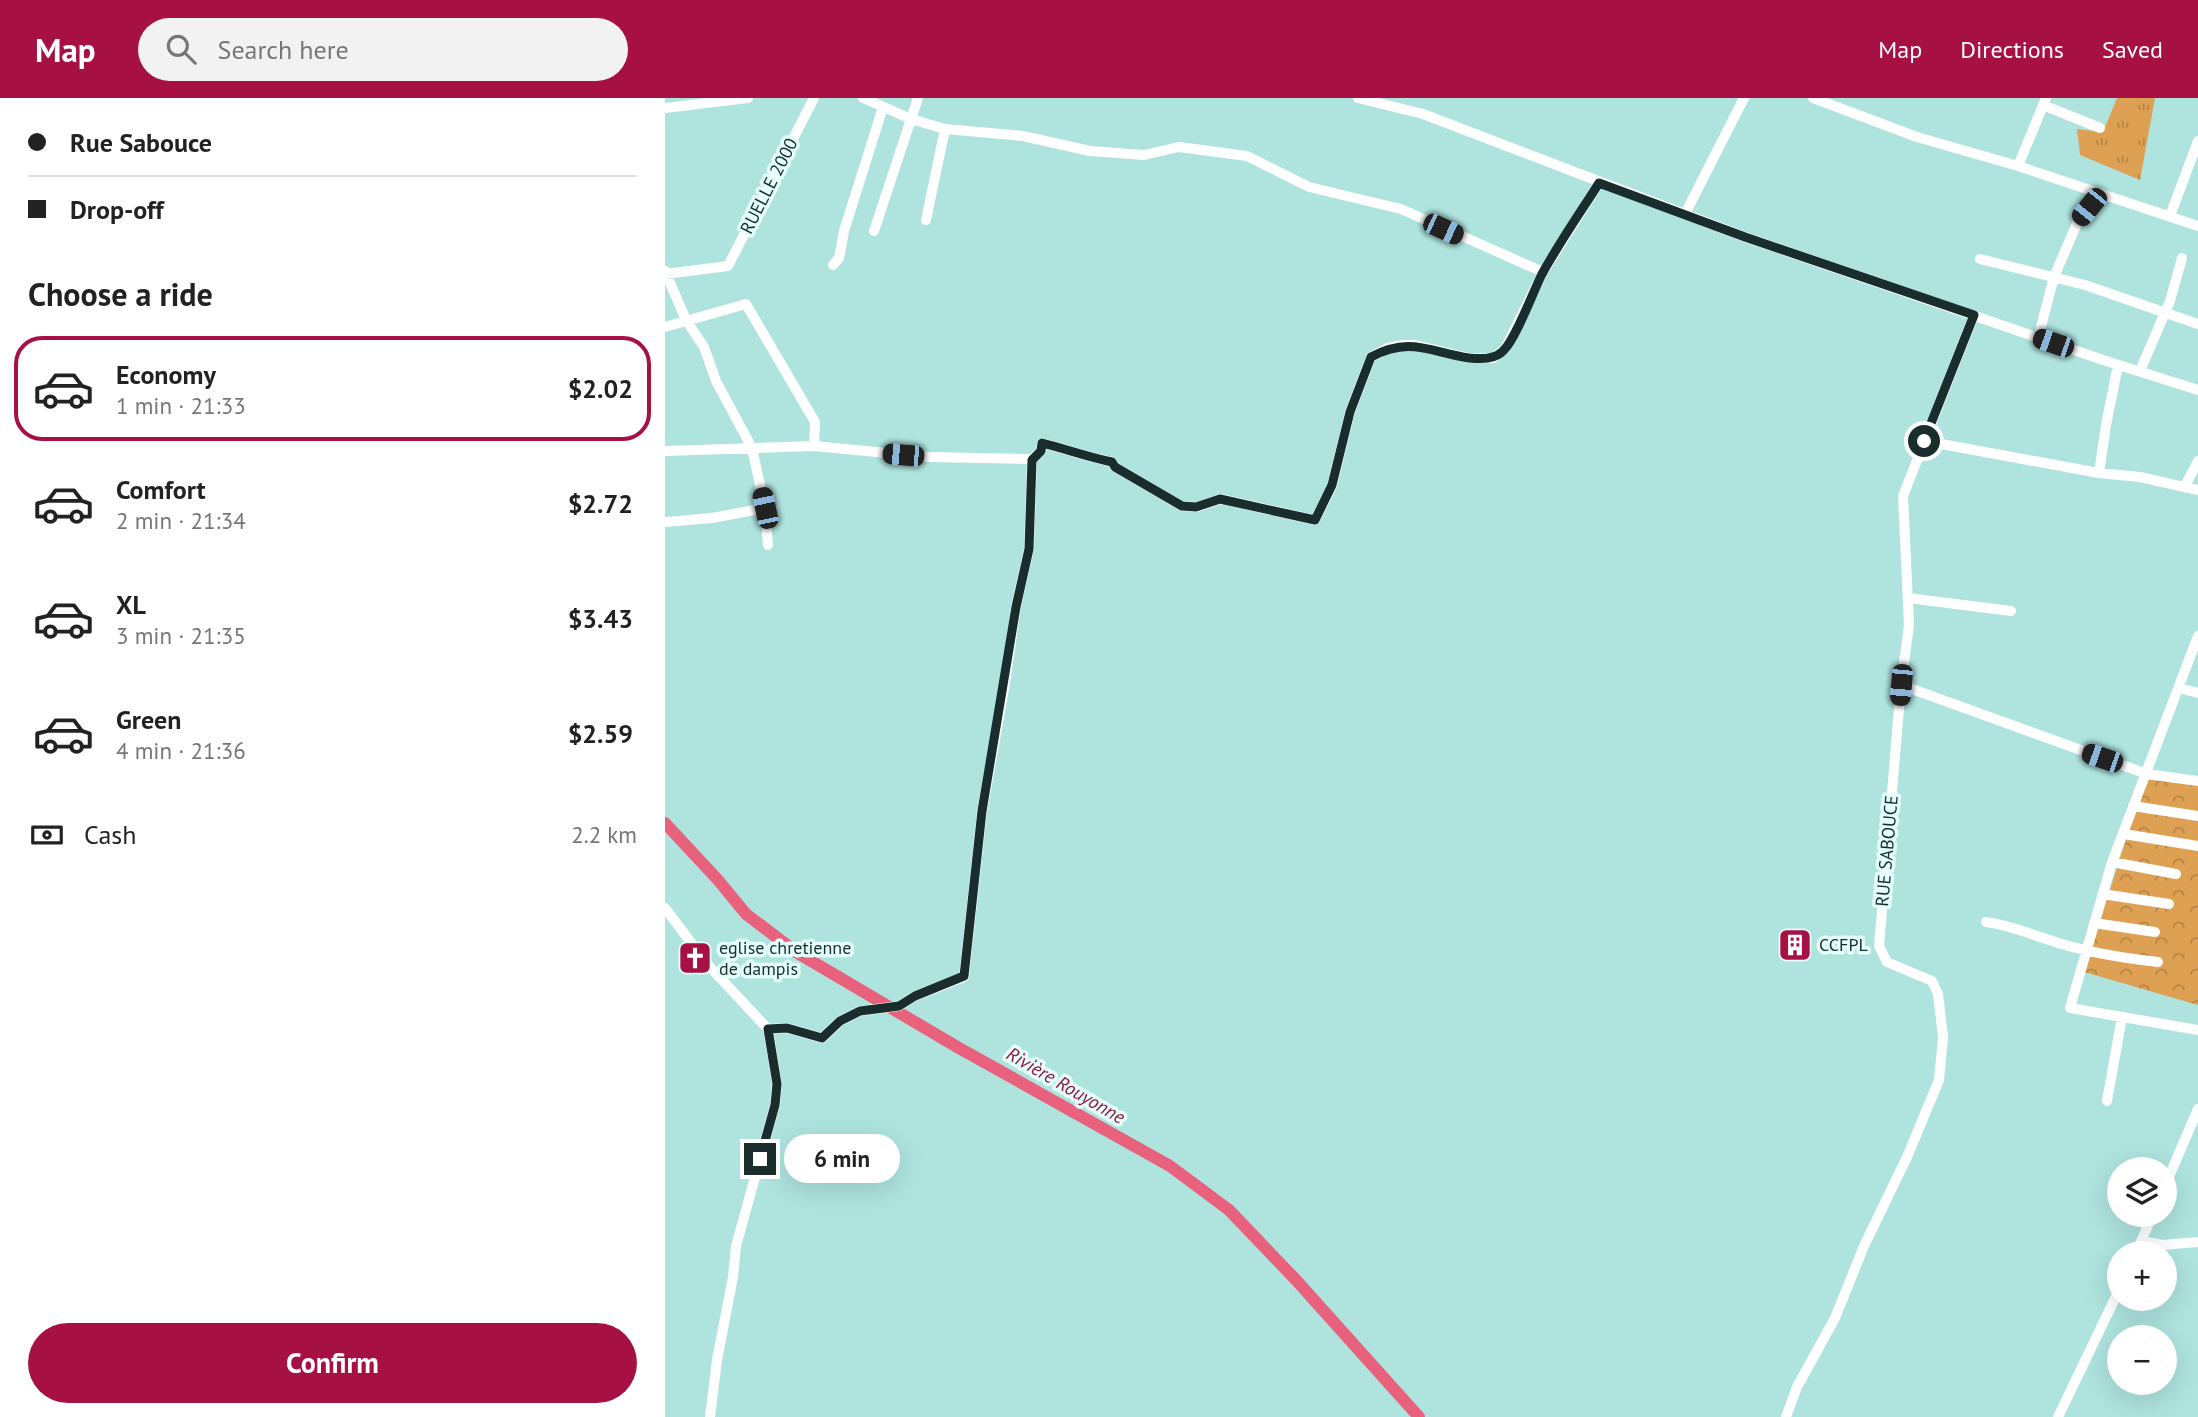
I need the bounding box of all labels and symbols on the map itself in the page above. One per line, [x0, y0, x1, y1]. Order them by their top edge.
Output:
street label: RUELLE 2000 [735, 134, 803, 238]
car [2068, 184, 2111, 230]
car [1420, 211, 1467, 247]
car [2030, 326, 2077, 360]
route start [1908, 425, 1940, 457]
car [882, 443, 925, 467]
car [751, 485, 780, 531]
car [1889, 663, 1914, 707]
car [2079, 741, 2126, 775]
street label: RUE SABOUCE [1870, 794, 1903, 907]
building icon: CCFPL [1776, 926, 1814, 964]
place label: CCFPL [1819, 933, 1868, 956]
place label: eglise chretienne de dampis [719, 936, 851, 980]
church icon: eglise chretienne de dampis [676, 939, 714, 977]
water label: Rivière Rouyonne [1002, 1041, 1130, 1129]
callout: 6 min [784, 1134, 900, 1184]
route end [744, 1143, 776, 1175]

